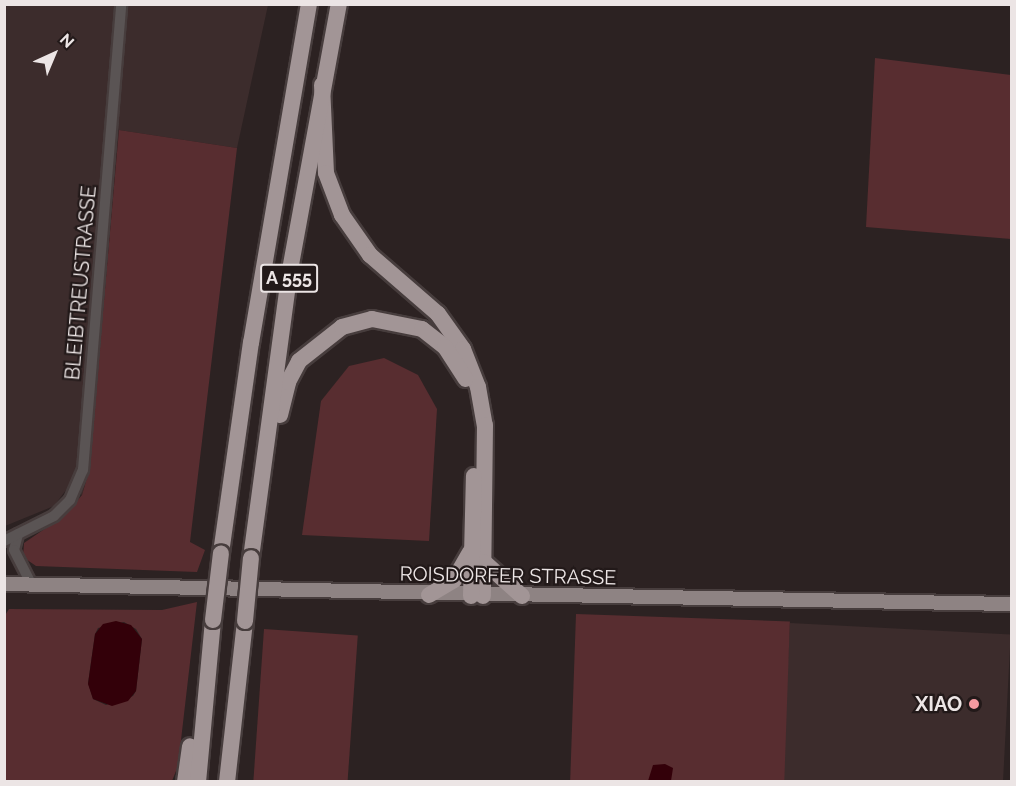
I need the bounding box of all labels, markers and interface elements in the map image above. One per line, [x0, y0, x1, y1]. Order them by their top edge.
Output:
north arrow [24, 24, 84, 84]
text: N [56, 30, 78, 52]
street label: BLEIBTREUSTRASSE [61, 185, 101, 381]
road number: A 555 [259, 263, 319, 293]
street label: ROISDORFER STRASSE [399, 562, 617, 590]
place label: XIAO [915, 692, 962, 716]
marker: XIAO [967, 697, 981, 711]

